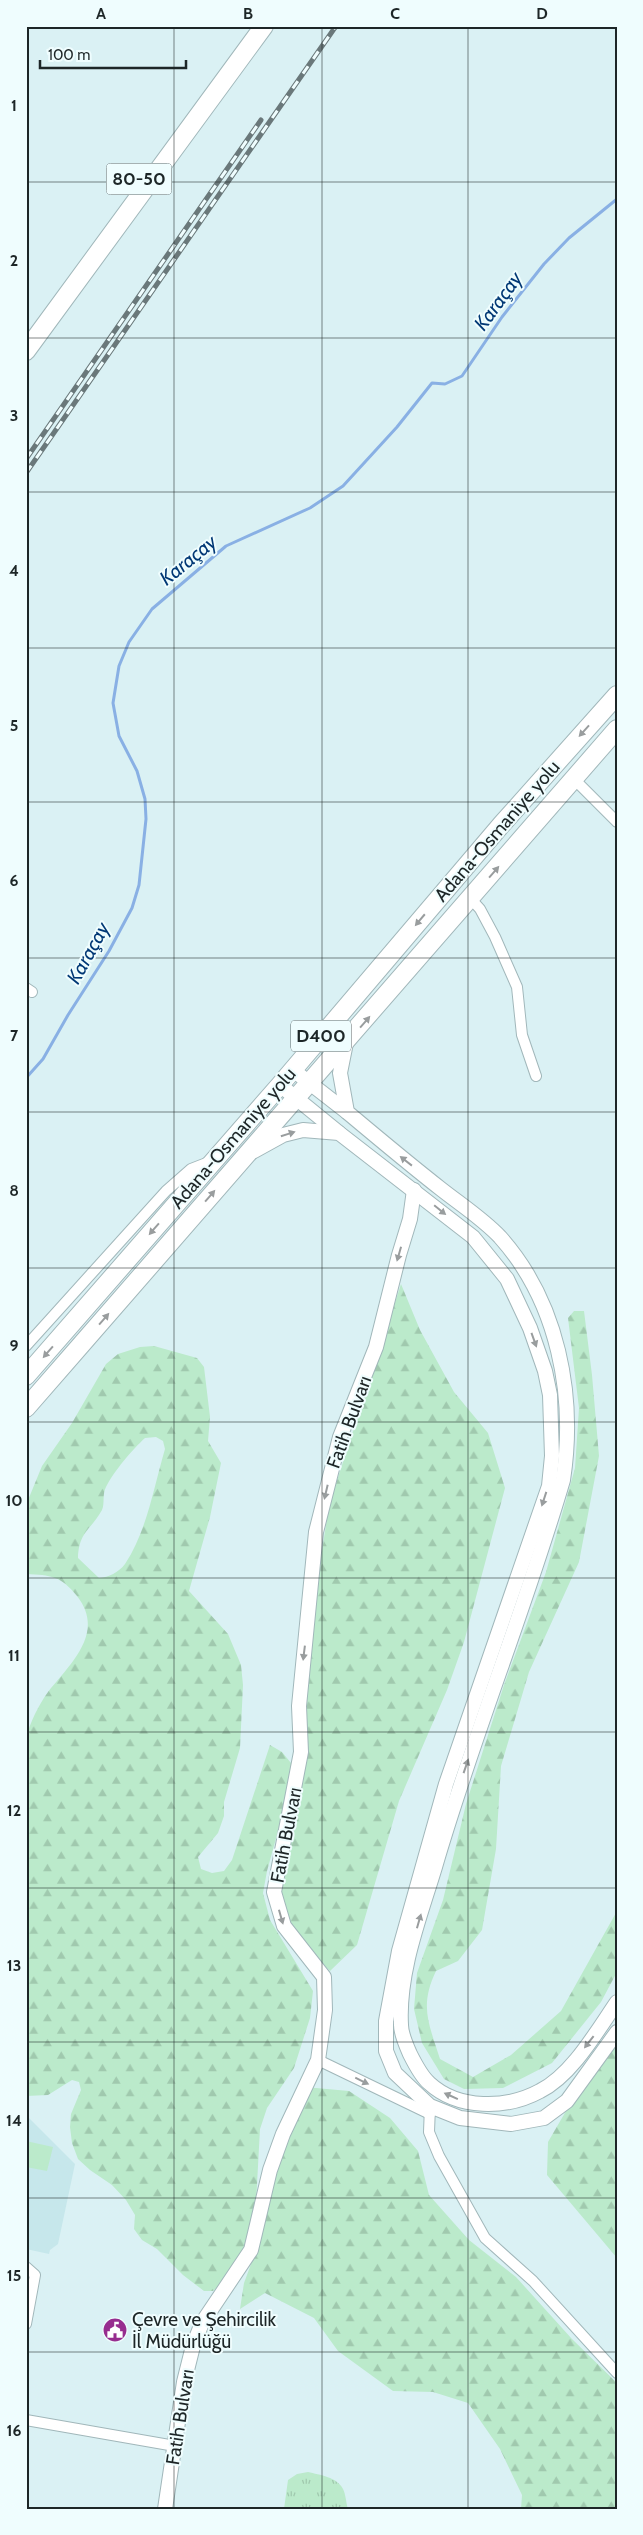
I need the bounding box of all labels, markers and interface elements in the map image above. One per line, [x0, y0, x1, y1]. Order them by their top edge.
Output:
text: A [96, 4, 106, 23]
text: B [243, 4, 253, 23]
text: C [390, 4, 400, 23]
text: D [536, 4, 548, 23]
scale bar [40, 38, 186, 70]
text: 100 m [48, 46, 90, 64]
text: 1 [11, 96, 17, 115]
road number: 80-50 [106, 163, 172, 194]
text: 2 [10, 251, 18, 270]
water label: Karaçay [469, 266, 528, 335]
text: 3 [10, 406, 18, 425]
water label: Karaçay [155, 529, 222, 590]
text: 4 [9, 561, 19, 580]
text: 5 [10, 716, 18, 735]
one-way arrow [578, 725, 590, 737]
street label: Adana-Osmaniye yolu [429, 756, 565, 906]
one-way arrow [488, 866, 499, 879]
text: 6 [10, 871, 19, 890]
one-way arrow [414, 913, 426, 925]
water label: Karaçay [61, 917, 115, 988]
one-way arrow [359, 1016, 370, 1029]
road number: D400 [291, 1020, 351, 1052]
text: 7 [10, 1026, 19, 1045]
street label: Adana-Osmaniye yolu [165, 1063, 301, 1213]
one-way arrow [280, 1130, 295, 1138]
one-way arrow [400, 1156, 413, 1167]
text: 8 [9, 1181, 19, 1200]
one-way arrow [205, 1190, 216, 1203]
one-way arrow [433, 1205, 446, 1216]
one-way arrow [149, 1222, 160, 1235]
one-way arrow [395, 1246, 403, 1261]
one-way arrow [98, 1313, 110, 1325]
one-way arrow [531, 1332, 538, 1347]
text: 9 [10, 1336, 19, 1355]
one-way arrow [42, 1345, 54, 1357]
street label: Fatih Bulvarı [322, 1373, 376, 1471]
one-way arrow [322, 1485, 330, 1500]
text: 10 [5, 1491, 23, 1510]
one-way arrow [540, 1491, 548, 1506]
one-way arrow [300, 1645, 308, 1661]
text: 11 [8, 1646, 20, 1665]
one-way arrow [463, 1758, 470, 1773]
street label: Fatih Bulvarı [265, 1785, 307, 1885]
text: 12 [7, 1801, 21, 1820]
one-way arrow [277, 1909, 285, 1924]
one-way arrow [415, 1913, 423, 1928]
text: 13 [7, 1956, 21, 1975]
one-way arrow [583, 2035, 594, 2048]
one-way arrow [355, 2077, 369, 2085]
one-way arrow [444, 2091, 458, 2099]
text: 14 [6, 2111, 22, 2130]
text: 15 [7, 2266, 21, 2285]
place label: Çevre ve Şehircilik İl Müdürlüğü [132, 2308, 276, 2353]
public building icon: Çevre ve Şehircilik İl Müdürlüğü [102, 2317, 128, 2343]
street label: Fatih Bulvarı [161, 2367, 199, 2467]
text: 16 [7, 2421, 21, 2440]

